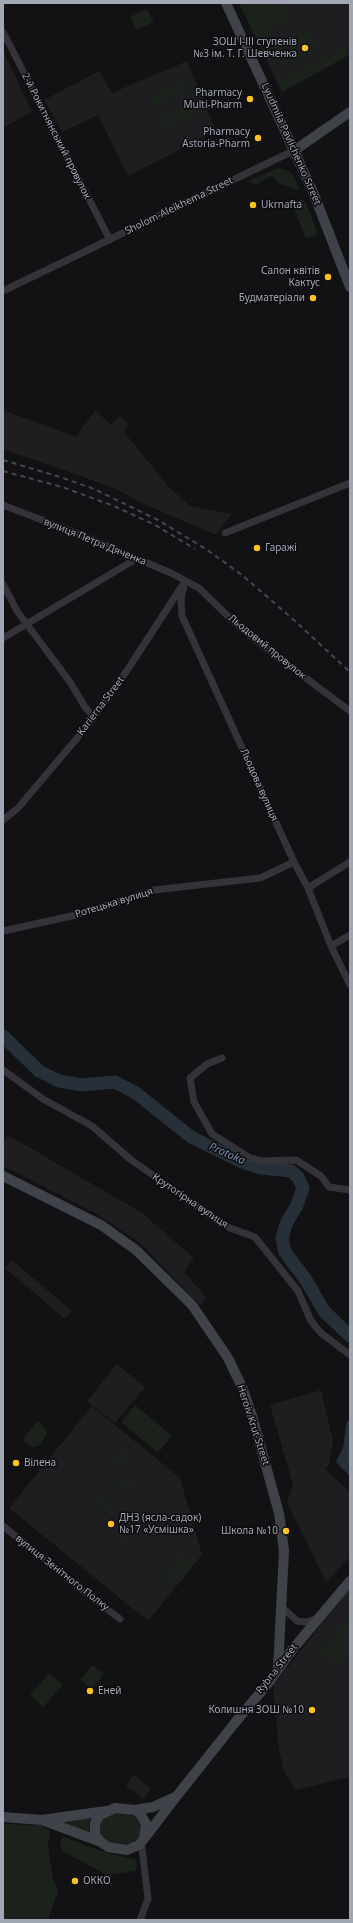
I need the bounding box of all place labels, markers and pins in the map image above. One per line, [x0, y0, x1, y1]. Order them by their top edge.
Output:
place label: ЗОШ І-ІІІ ступенів №3 ім. Т. Г. Шевченка [193, 36, 297, 60]
marker: ЗОШ І-ІІІ ступенів №3 ім. Т. Г. Шевченка [300, 43, 310, 53]
place label: Pharmacy Multi-Pharm [183, 87, 242, 110]
marker: Pharmacy Multi-Pharm [245, 94, 255, 104]
place label: Pharmacy Astoria-Pharm [182, 126, 250, 150]
marker: Pharmacy Astoria-Pharm [253, 133, 263, 143]
place label: Ukrnafta [261, 199, 302, 211]
marker: Ukrnafta [248, 200, 258, 210]
place label: Салон квітів Кактус [261, 265, 320, 288]
marker: Салон квітів Кактус [323, 272, 333, 282]
place label: Будматеріали [239, 292, 305, 304]
marker: Будматеріали [308, 293, 318, 303]
place label: Гаражі [265, 542, 297, 554]
marker: Гаражі [252, 543, 262, 553]
place label: Вілена [24, 1457, 56, 1469]
marker: Вілена [11, 1458, 21, 1468]
place label: ДНЗ (ясла-садок) №17 «Усмішка» [119, 1512, 201, 1536]
marker: ДНЗ (ясла-садок) №17 «Усмішка» [106, 1519, 116, 1529]
place label: Школа №10 [221, 1525, 278, 1537]
marker: Школа №10 [281, 1526, 291, 1536]
place label: Еней [98, 1685, 121, 1697]
marker: Еней [85, 1686, 95, 1696]
place label: Колишня ЗОШ №10 [209, 1704, 304, 1716]
marker: Колишня ЗОШ №10 [307, 1705, 317, 1715]
place label: ОККО [83, 1875, 111, 1887]
marker: ОККО [70, 1876, 80, 1886]

